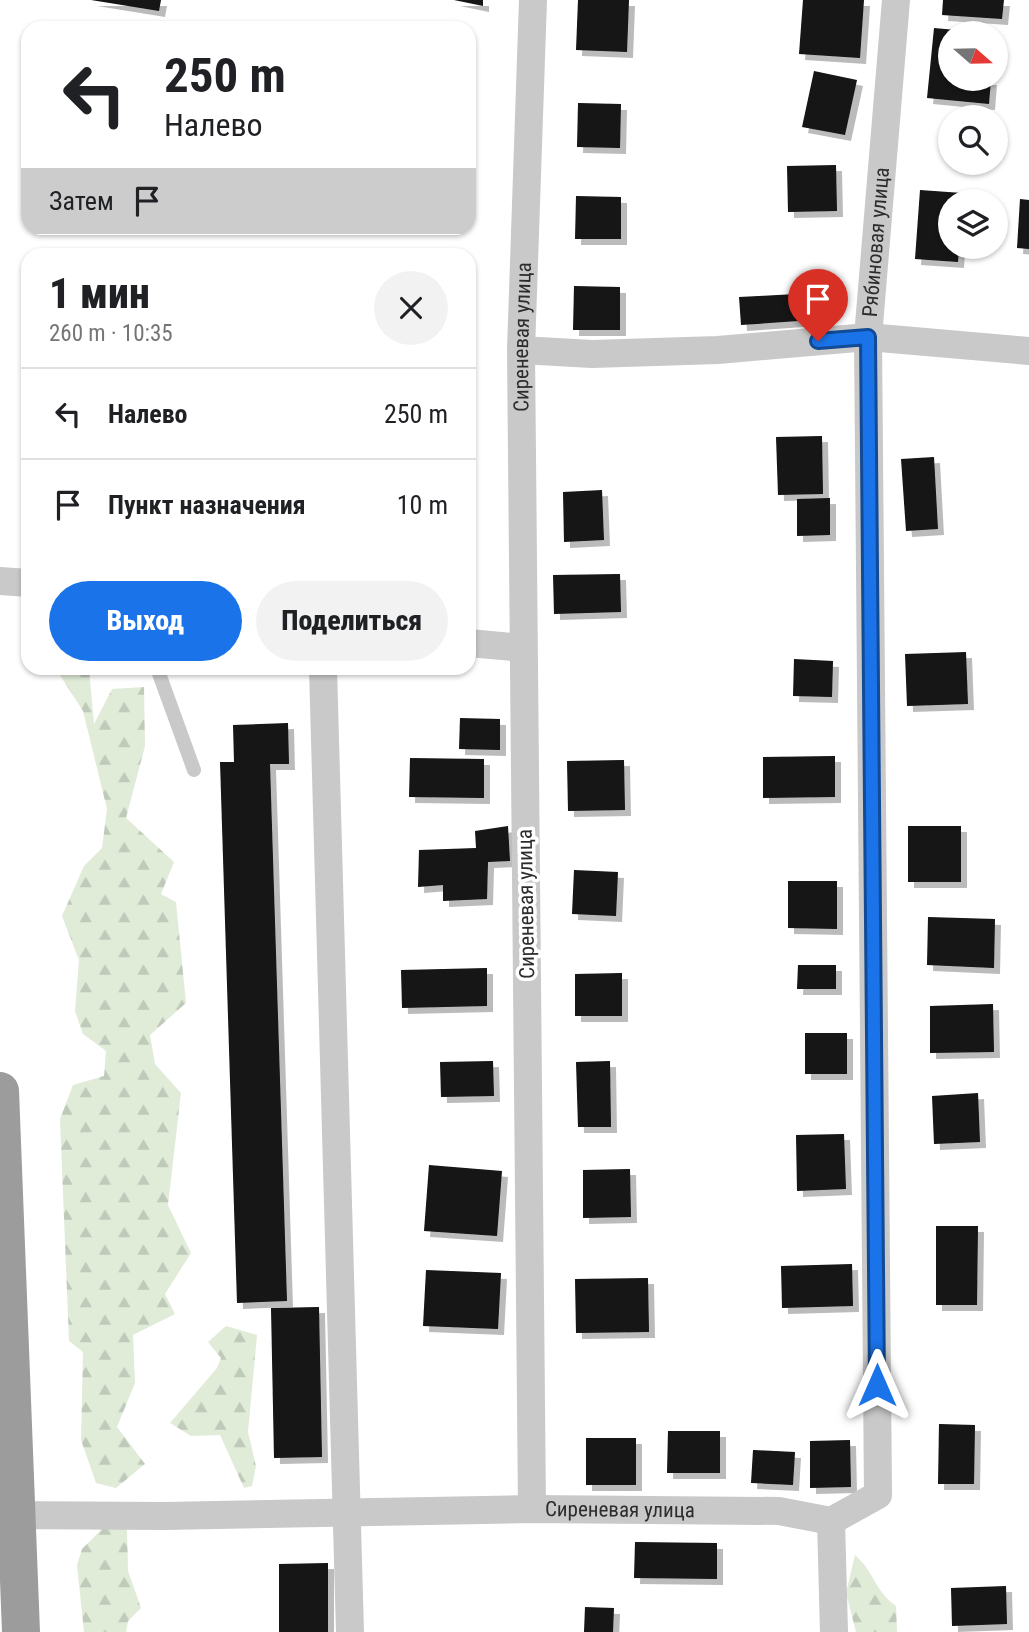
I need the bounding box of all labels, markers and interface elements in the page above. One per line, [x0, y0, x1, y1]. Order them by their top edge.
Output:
north arrow [938, 21, 1008, 91]
map controls [938, 21, 1008, 259]
text: 250 m [164, 47, 286, 104]
icon: left [49, 49, 140, 140]
button: search [938, 105, 1008, 175]
text: Налево [164, 106, 263, 144]
street label: Рябиновая улица [858, 166, 894, 318]
icon: arrive [128, 182, 166, 220]
text: Затем [49, 186, 114, 216]
button: layers [938, 189, 1008, 259]
street label: Сиреневая улица [509, 262, 536, 412]
text: 1 мин [49, 269, 150, 318]
pin [788, 269, 848, 341]
button: close [374, 271, 448, 345]
icon: arrive [799, 280, 837, 318]
text: 260 m · 10:35 [49, 320, 173, 347]
icon: left [49, 395, 87, 433]
text: Налево [108, 399, 188, 429]
text: 250 m [384, 399, 448, 429]
icon: arrive [49, 486, 87, 524]
text: Пункт назначения [108, 490, 306, 520]
text: 10 m [397, 490, 448, 520]
button: Выход [49, 581, 242, 661]
button: Поделиться [256, 581, 448, 661]
street label: Сиреневая улица [513, 829, 539, 979]
position arrow [840, 1348, 914, 1422]
street label: Сиреневая улица [545, 1497, 695, 1522]

